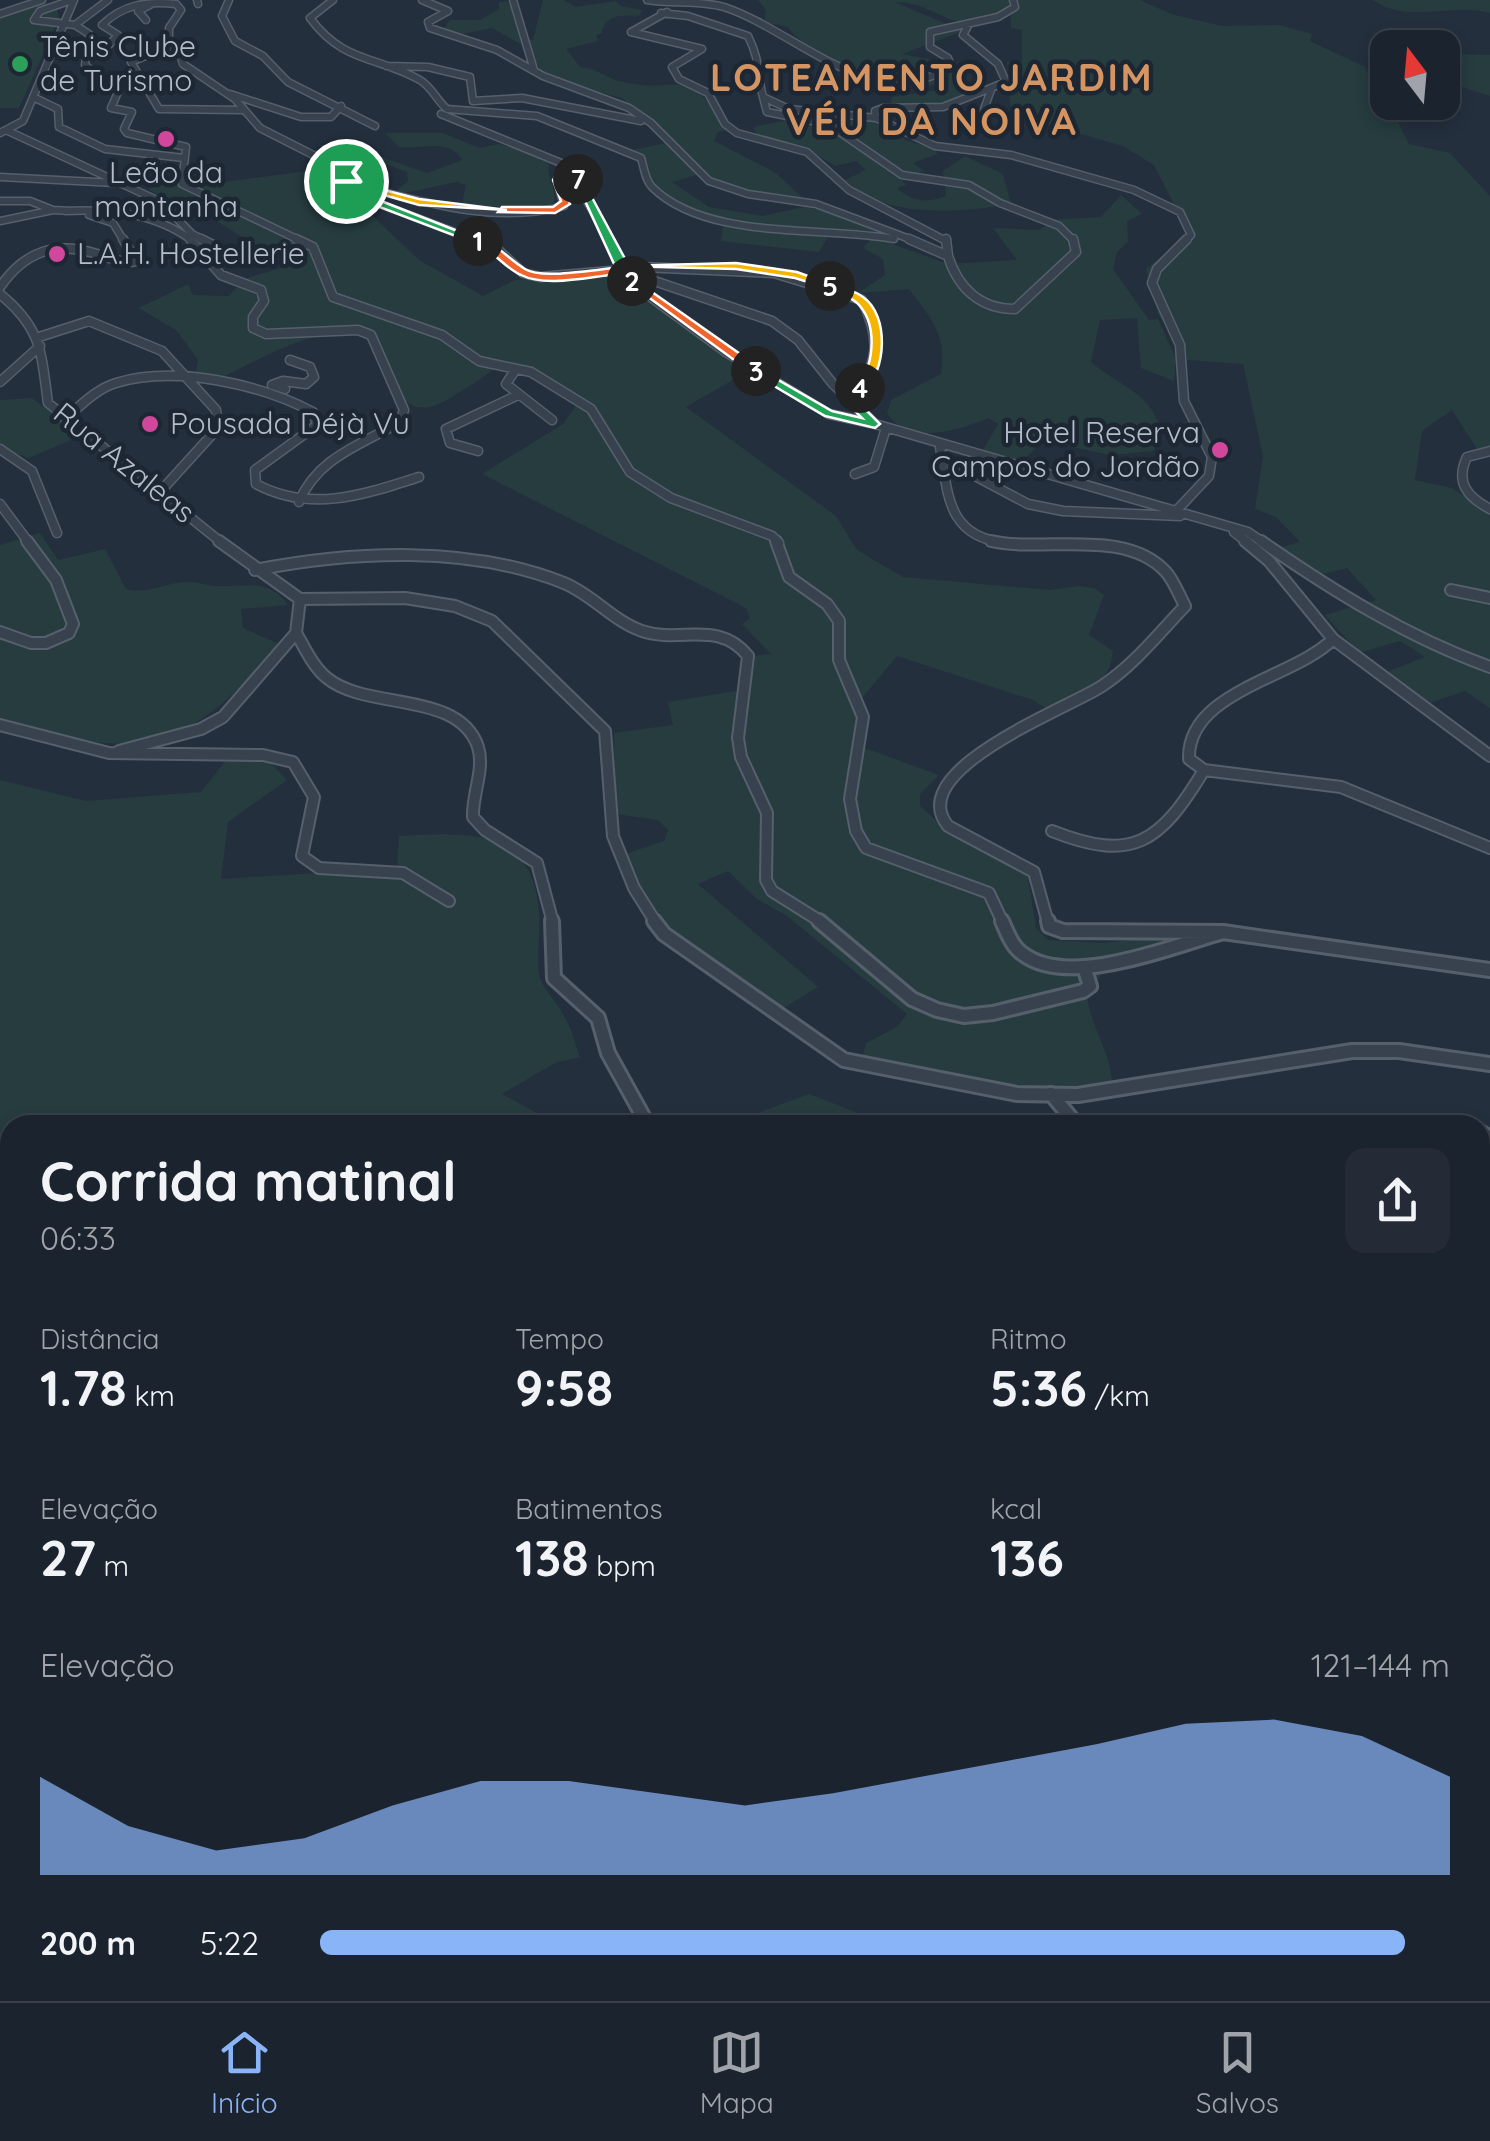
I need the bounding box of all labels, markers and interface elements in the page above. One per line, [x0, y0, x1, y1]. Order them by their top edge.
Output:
place label: Tênis Clube de Turismo [40, 27, 196, 99]
north arrow [1370, 30, 1460, 120]
map controls [1370, 30, 1460, 120]
marker: Tênis Clube de Turismo [9, 53, 31, 75]
district label: LOTEAMENTO JARDIM VÉU DA NOIVA [710, 53, 1154, 145]
marker: Leão da montanha [155, 128, 177, 150]
pin [304, 139, 389, 224]
place label: Leão da montanha [94, 153, 238, 225]
icon: arrive [319, 154, 374, 209]
pin: 7 [553, 154, 603, 204]
text: 7 [570, 161, 586, 196]
pin: 1 [453, 216, 503, 266]
text: 1 [473, 223, 483, 258]
place label: L.A.H. Hostellerie [77, 234, 305, 272]
marker: L.A.H. Hostellerie [46, 243, 68, 265]
pin: 2 [607, 256, 657, 306]
pin: 5 [805, 261, 855, 311]
text: 2 [624, 263, 640, 298]
text: 5 [822, 268, 838, 303]
pin: 3 [731, 346, 781, 396]
text: 3 [748, 353, 764, 388]
pin: 4 [835, 363, 885, 413]
text: 4 [852, 370, 868, 405]
street label: Rua Azaleas [46, 394, 203, 531]
place label: Pousada Déjà Vu [170, 404, 410, 442]
marker: Pousada Déjà Vu [139, 413, 161, 435]
place label: Hotel Reserva Campos do Jordão [931, 413, 1200, 485]
marker: Hotel Reserva Campos do Jordão [1209, 439, 1231, 461]
text: Corrida matinal [40, 1146, 457, 1215]
button: share [1345, 1148, 1450, 1253]
text: 06:33 [40, 1218, 116, 1258]
text: Distância [40, 1321, 159, 1356]
text: Tempo [515, 1321, 604, 1356]
text: Ritmo [990, 1321, 1067, 1356]
text: 1.78 [40, 1356, 127, 1419]
text: 9:58 [515, 1356, 613, 1419]
text: 5:36 [990, 1356, 1087, 1419]
text: km [127, 1378, 175, 1413]
text: /km [1087, 1378, 1150, 1413]
text: Elevação [40, 1491, 158, 1526]
text: Batimentos [515, 1491, 663, 1526]
text: kcal [990, 1491, 1042, 1526]
text: 27 [40, 1526, 96, 1589]
text: 138 [515, 1526, 589, 1589]
text: 136 [990, 1526, 1064, 1589]
text: m [96, 1548, 129, 1583]
text: bpm [589, 1548, 656, 1583]
text: Elevação [40, 1645, 175, 1685]
text: 121–144 m [1311, 1645, 1450, 1685]
text: 200 m [40, 1923, 136, 1963]
text: 5:22 [200, 1923, 259, 1963]
tab: Início [211, 2025, 278, 2120]
tab: Mapa [700, 2025, 774, 2120]
tab: Salvos [1196, 2025, 1279, 2120]

